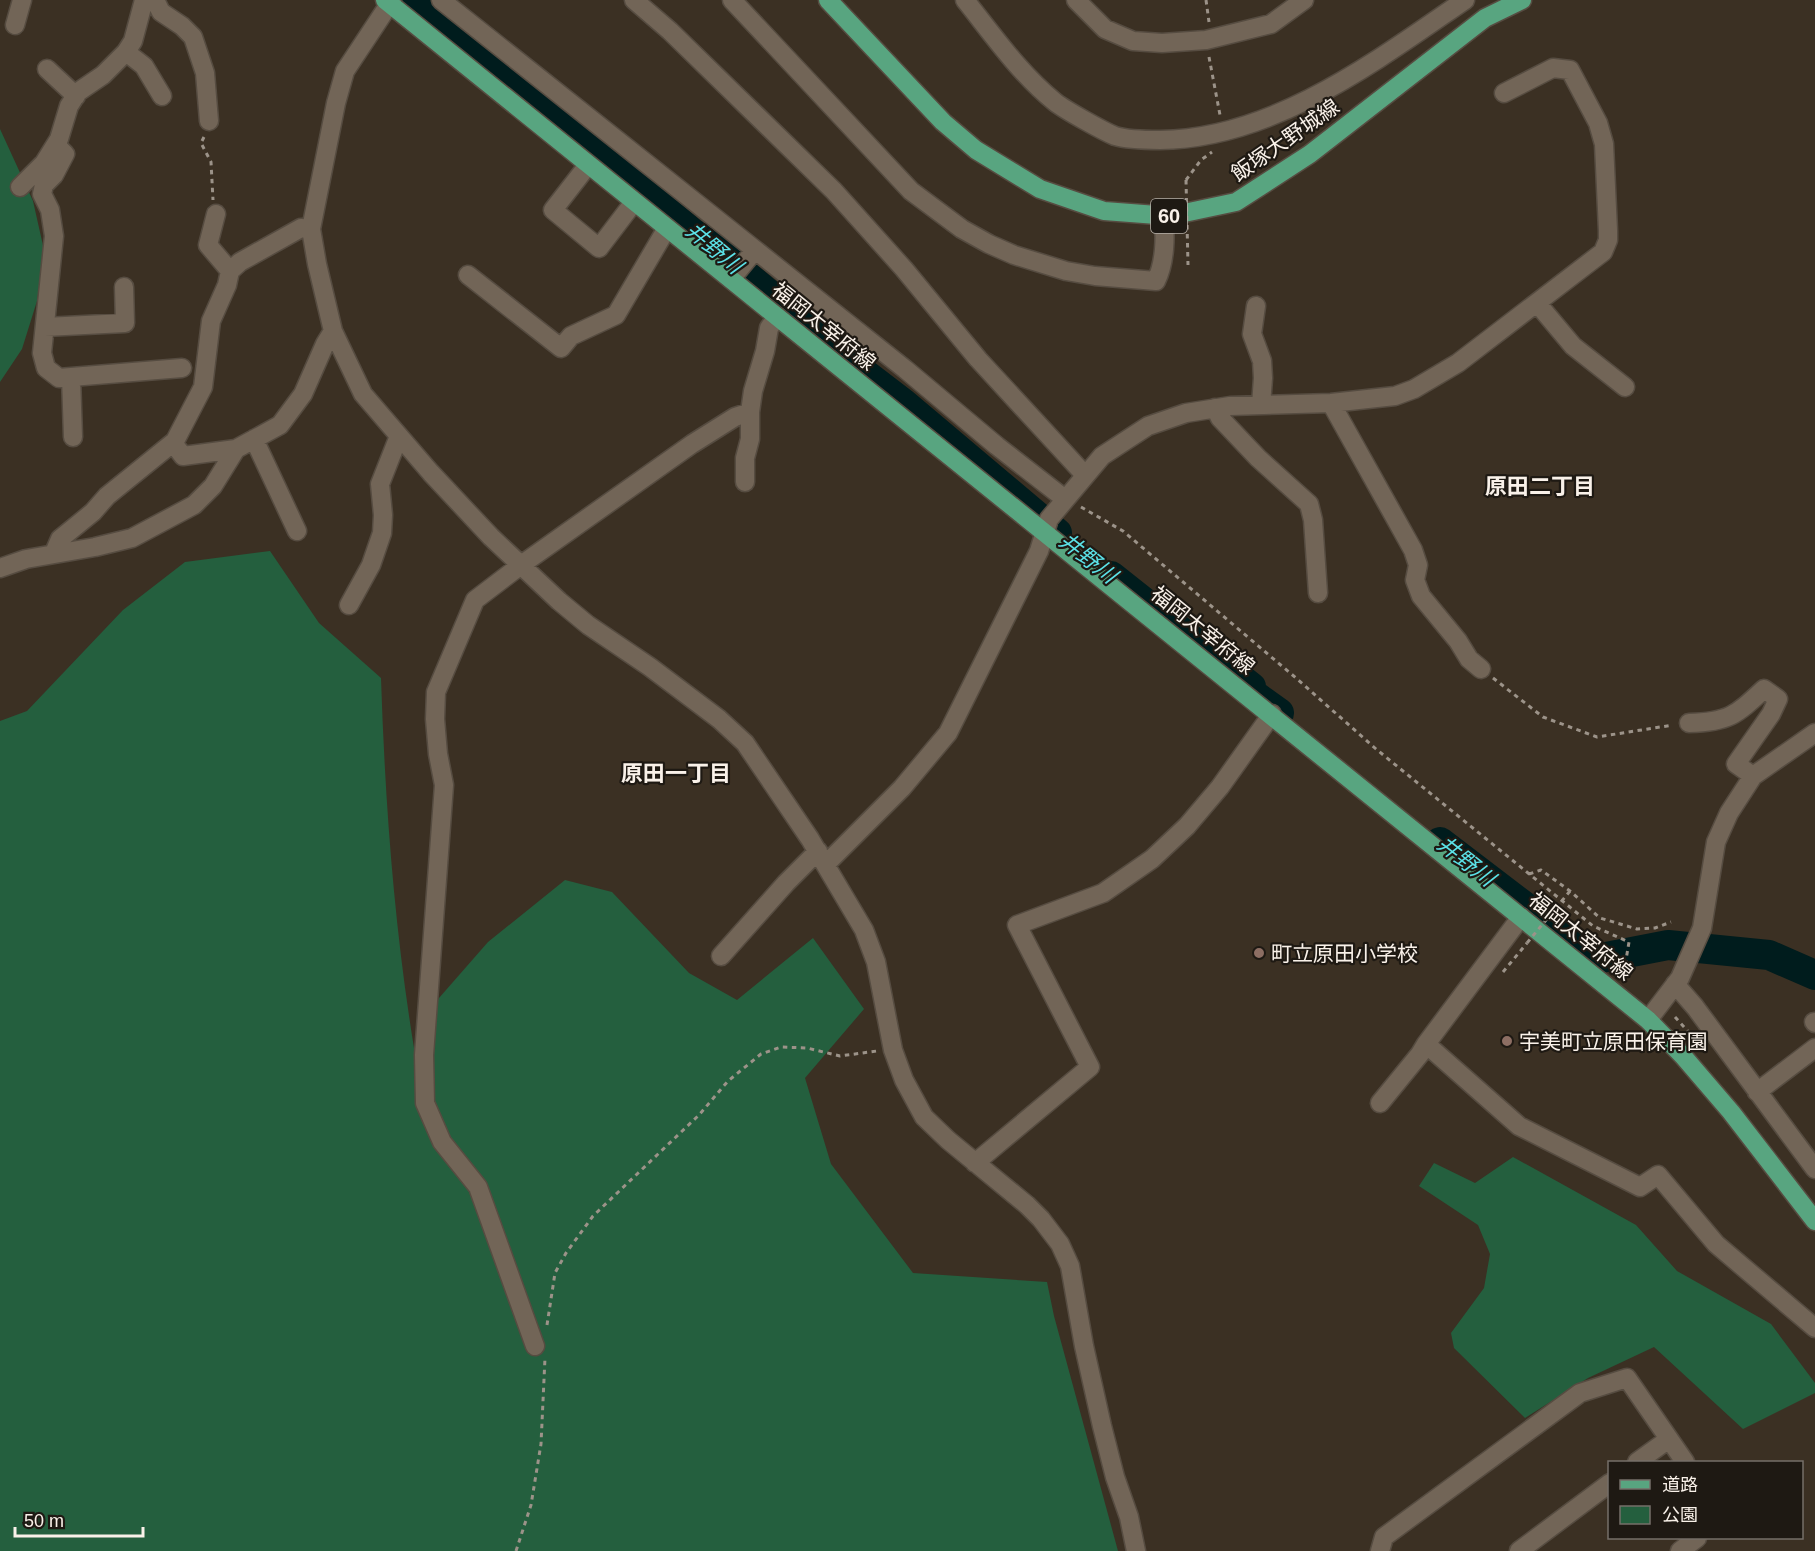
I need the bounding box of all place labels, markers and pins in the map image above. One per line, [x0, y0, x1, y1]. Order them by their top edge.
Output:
place label: 町立原田小学校 [1271, 942, 1418, 965]
marker: 町立原田小学校 [1252, 946, 1266, 960]
place label: 宇美町立原田保育園 [1519, 1030, 1708, 1053]
marker: 宇美町立原田保育園 [1500, 1034, 1514, 1048]

